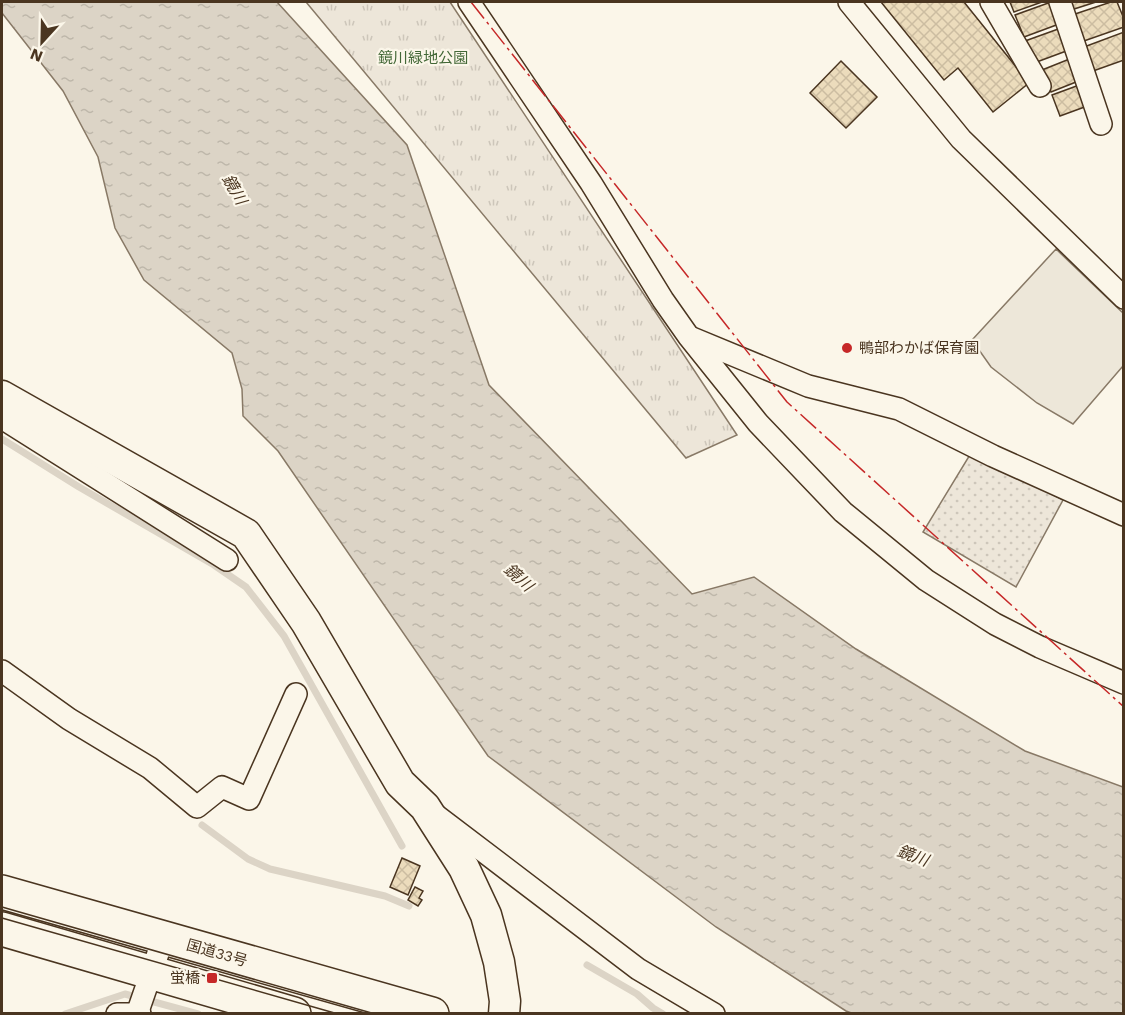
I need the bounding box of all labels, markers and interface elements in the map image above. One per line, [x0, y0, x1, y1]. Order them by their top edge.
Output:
north arrow [12, 12, 72, 72]
text: N [28, 44, 46, 66]
park label: 鏡川緑地公園 [378, 49, 468, 67]
water label: 鏡川 [218, 171, 252, 210]
place label: 鴨部わかば保育園 [859, 339, 979, 357]
marker: 鴨部わかば保育園 [840, 341, 854, 355]
water label: 鏡川 [500, 560, 538, 596]
water label: 鏡川 [895, 841, 933, 871]
street label: 国道33号 [184, 936, 250, 970]
place label: 蛍橋 [170, 969, 200, 987]
marker: 蛍橋 [205, 971, 219, 985]

